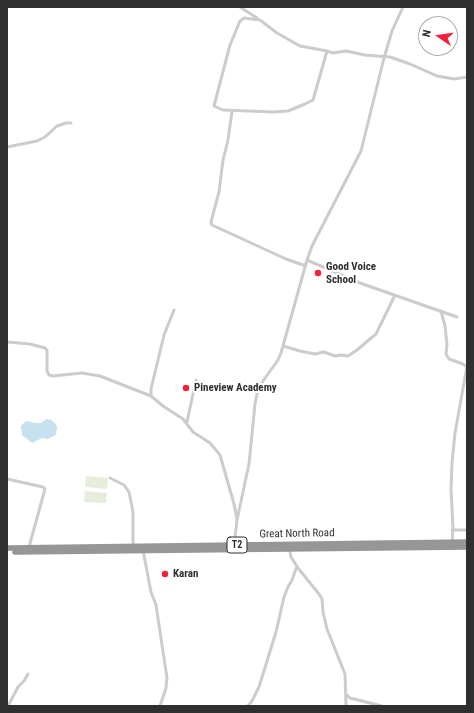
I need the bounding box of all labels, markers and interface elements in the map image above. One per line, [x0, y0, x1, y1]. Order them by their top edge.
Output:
north arrow [418, 16, 458, 56]
text: N [420, 29, 434, 38]
place label: Good Voice School [326, 260, 376, 286]
marker: Good Voice School [313, 268, 323, 278]
place label: Pineview Academy [194, 381, 277, 395]
marker: Pineview Academy [181, 383, 191, 393]
street label: Great North Road [259, 527, 335, 541]
road number: T2 [227, 537, 247, 553]
place label: Karan [173, 567, 198, 581]
marker: Karan [160, 569, 170, 579]

